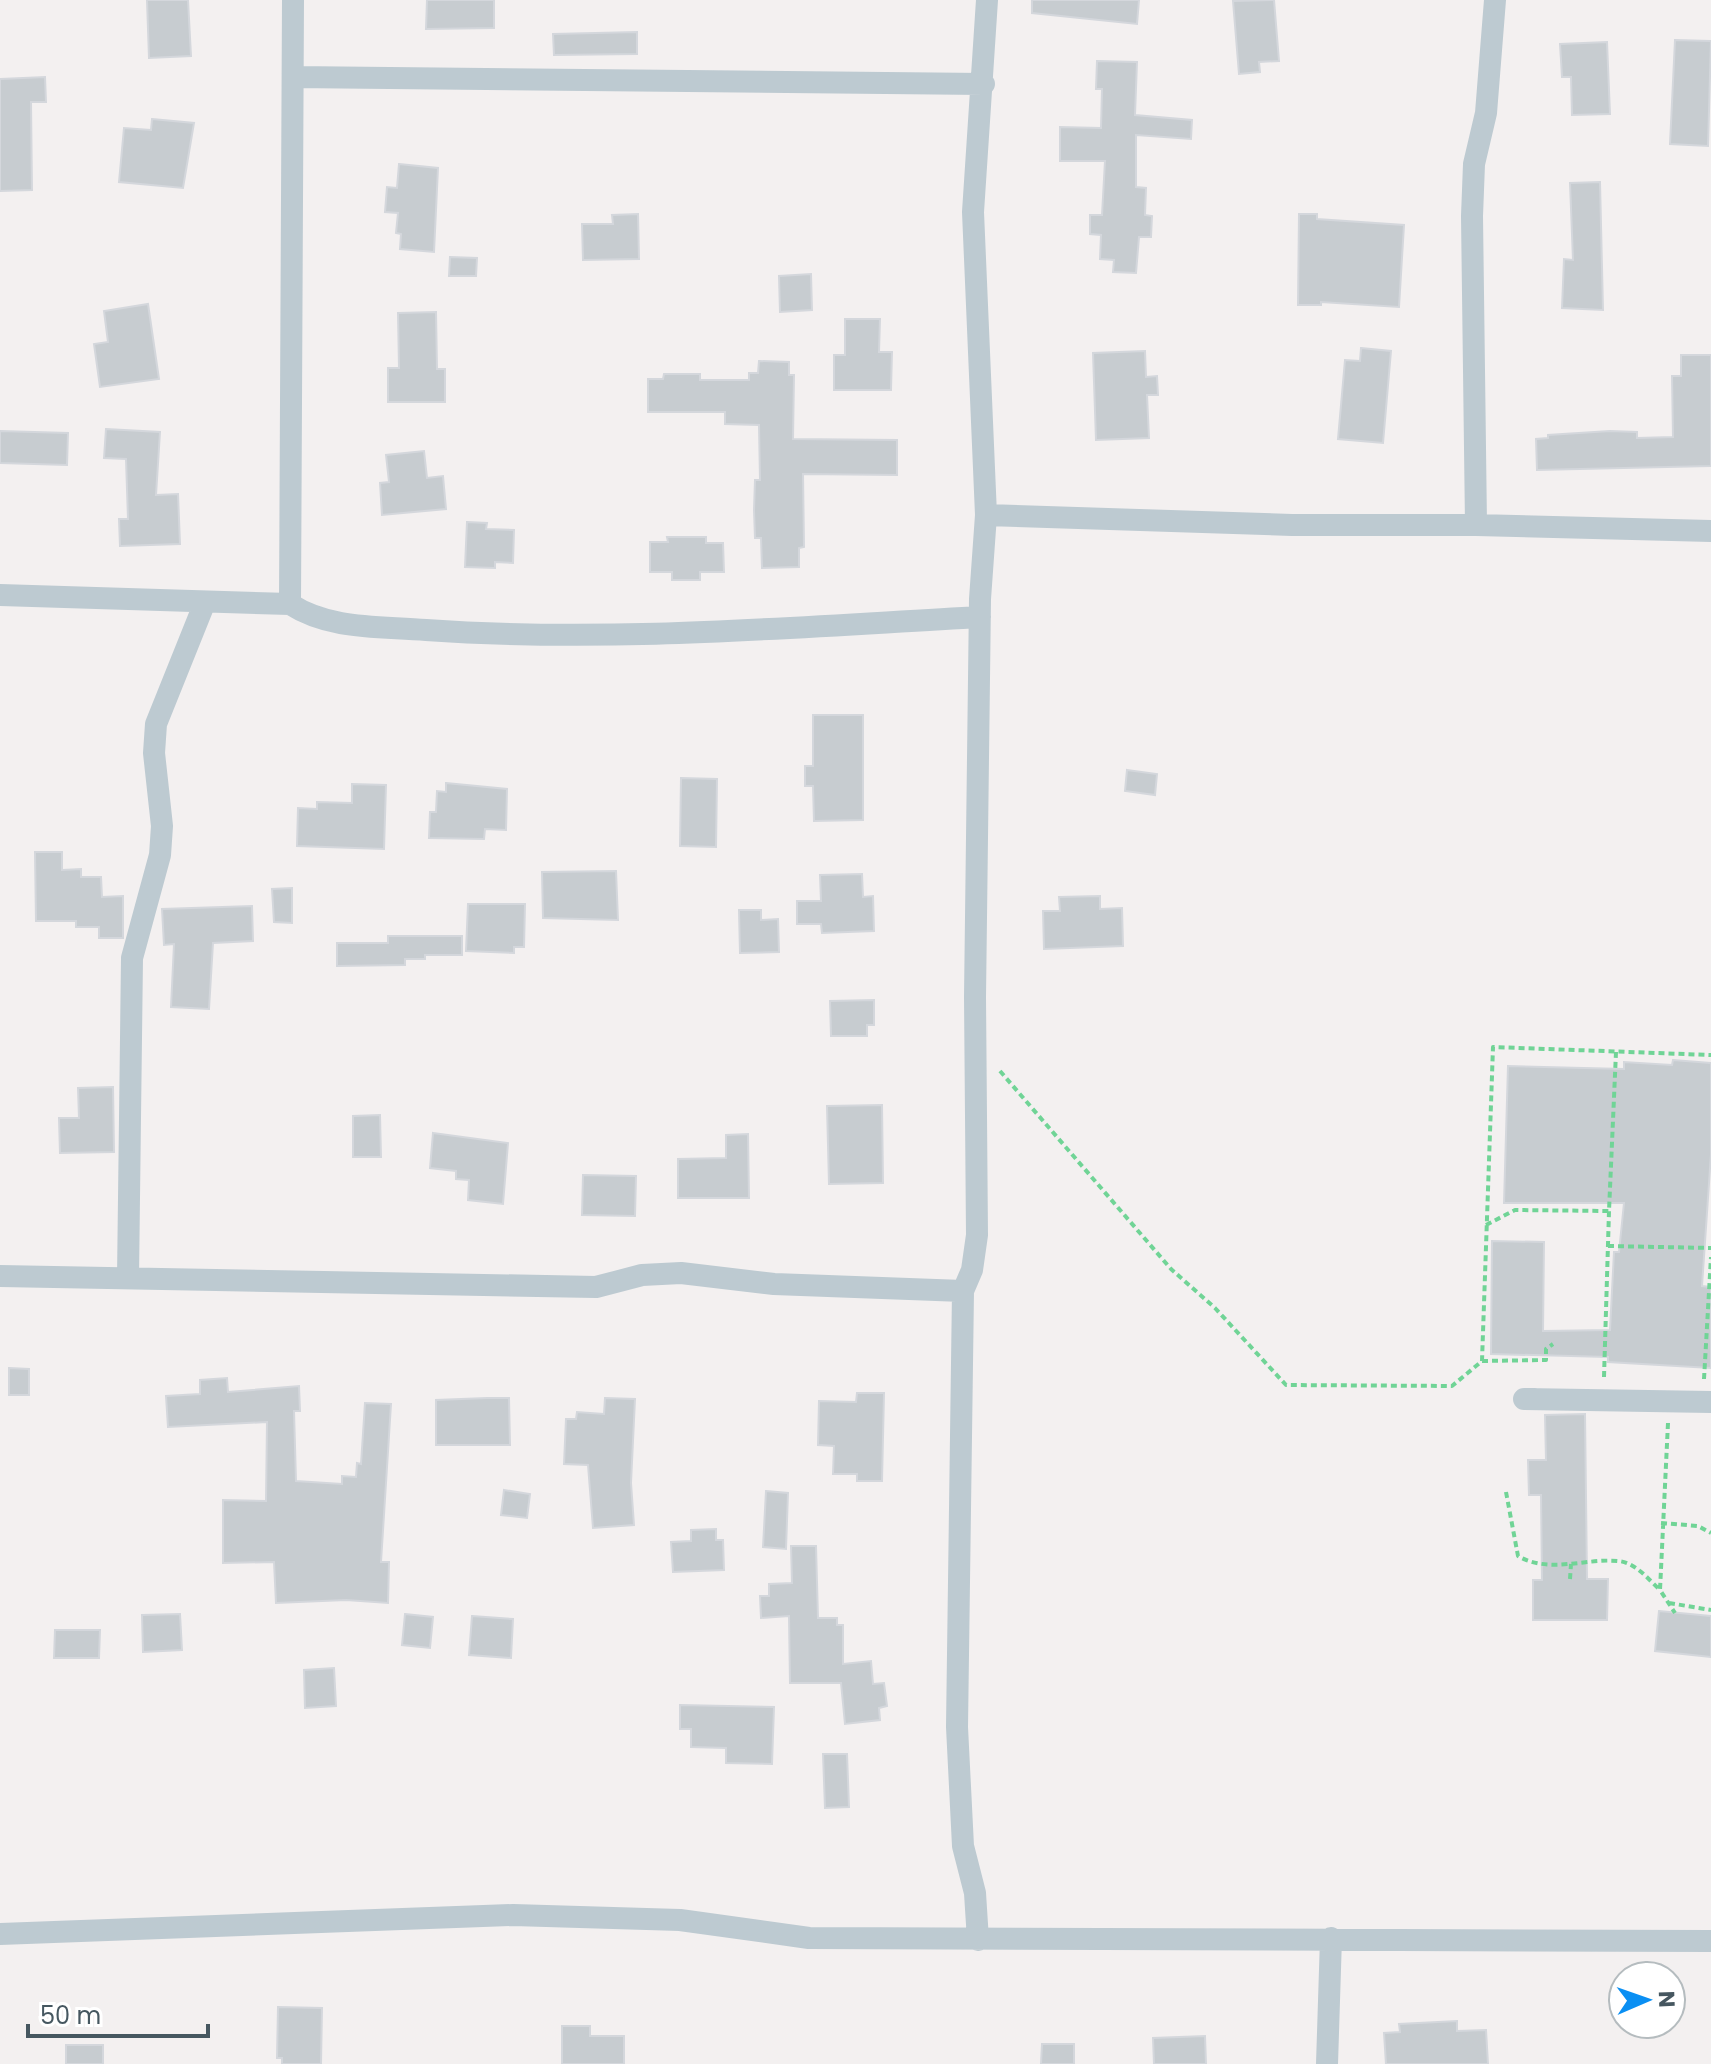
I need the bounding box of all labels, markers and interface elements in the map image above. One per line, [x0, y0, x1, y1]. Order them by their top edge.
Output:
north arrow [1607, 1960, 1687, 2040]
scale bar [28, 1988, 208, 2038]
text: N [1651, 1991, 1682, 2008]
text: 50 m [40, 1999, 101, 2032]

